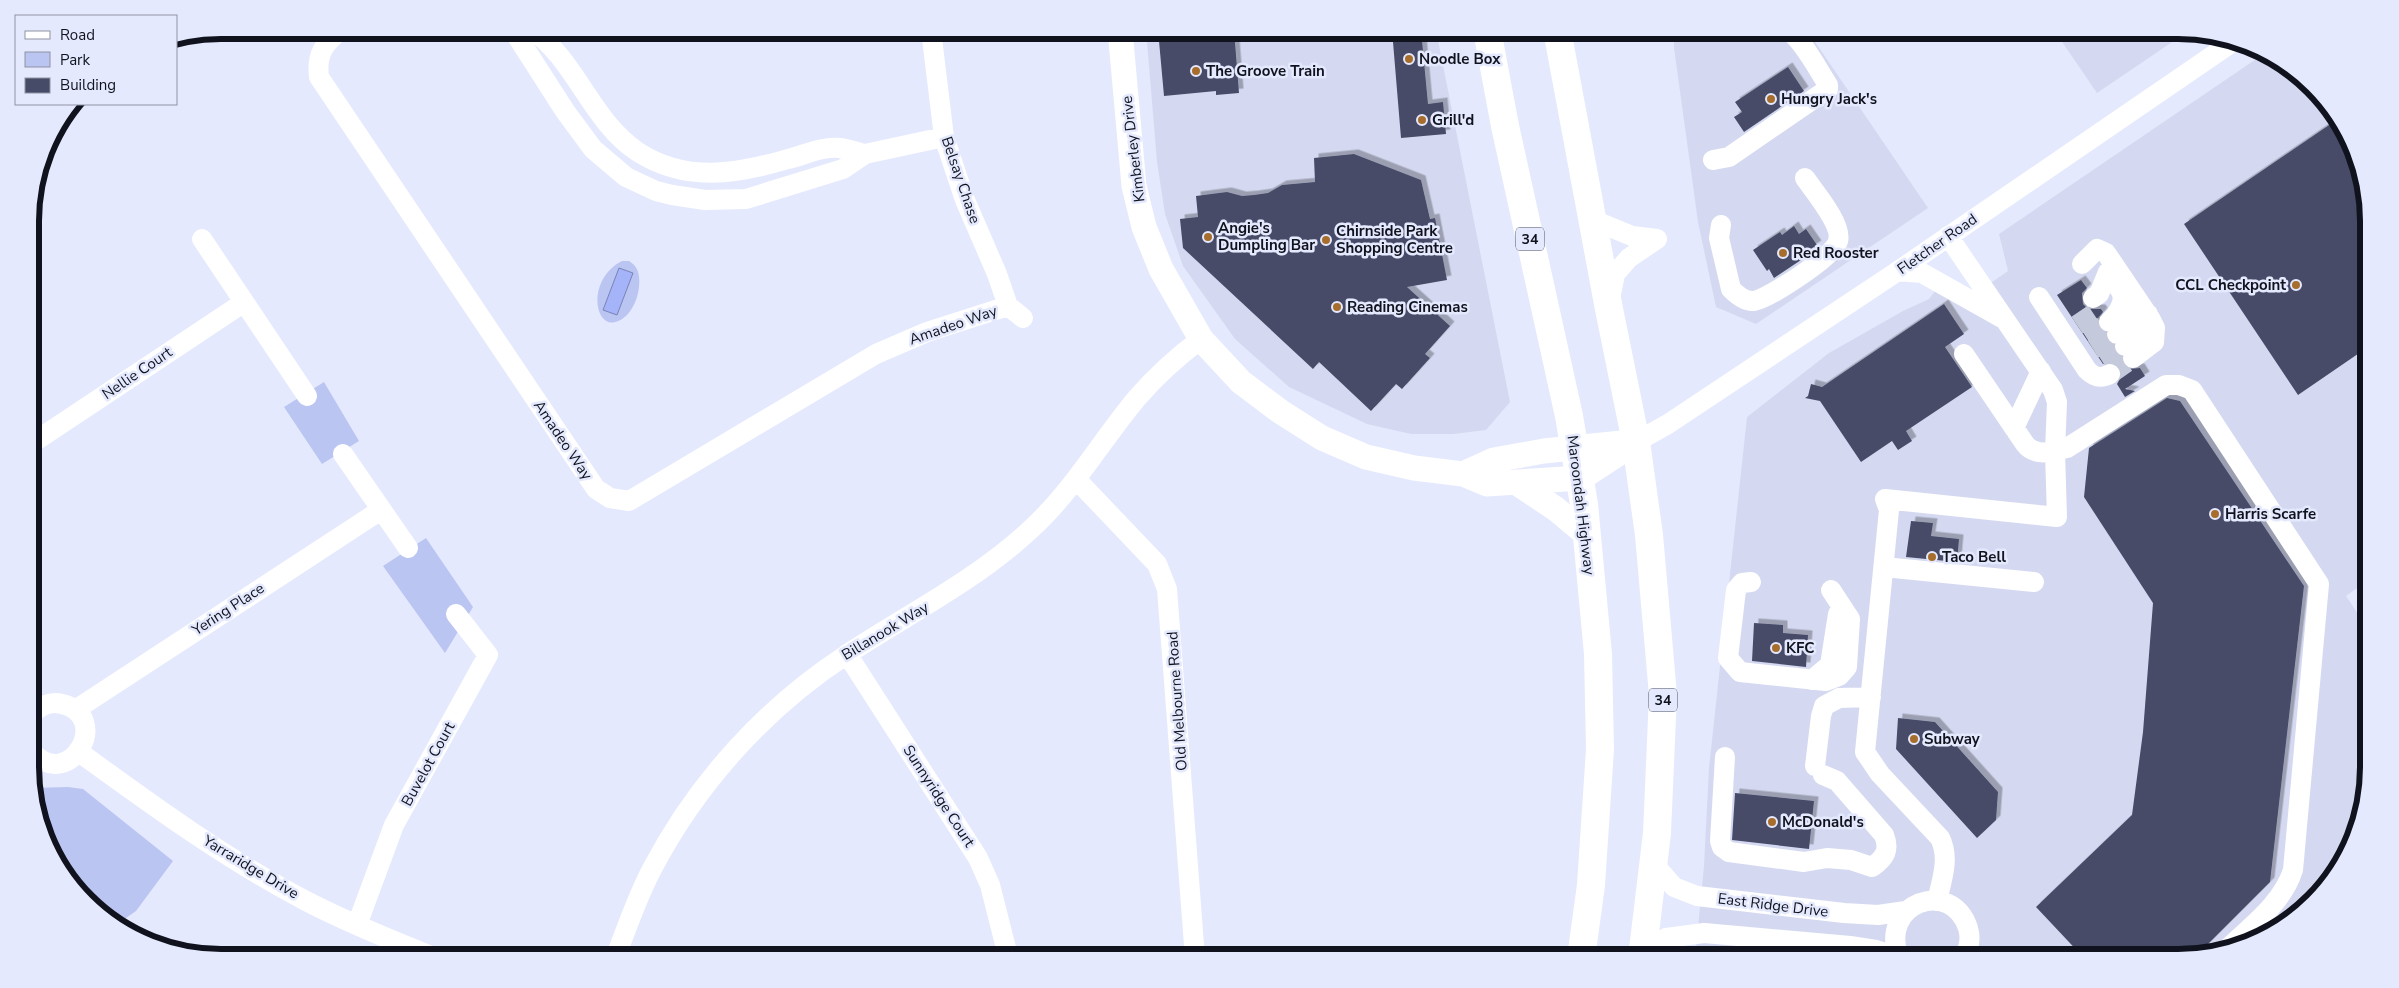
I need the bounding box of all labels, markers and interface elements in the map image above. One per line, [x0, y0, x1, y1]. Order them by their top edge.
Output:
legend [15, 15, 178, 105]
text: Road [60, 25, 95, 45]
place label: Noodle Box [1419, 49, 1501, 69]
text: Park [60, 50, 90, 70]
marker: Noodle Box [1403, 53, 1415, 65]
place label: The Groove Train [1206, 61, 1325, 81]
marker: The Groove Train [1190, 65, 1202, 77]
text: Building [60, 75, 116, 95]
place label: Hungry Jack's [1781, 89, 1877, 109]
marker: Hungry Jack's [1765, 93, 1777, 105]
street label: Kimberley Drive [1117, 95, 1149, 203]
place label: Grill'd [1432, 110, 1474, 130]
marker: Grill'd [1416, 114, 1428, 126]
street label: Belsay Chase [937, 134, 985, 226]
street label: Fletcher Road [1893, 209, 1981, 279]
place label: Angie's Dumpling Bar [1218, 218, 1315, 255]
place label: Chirnside Park Shopping Centre [1336, 221, 1453, 258]
road number: 34 [1516, 228, 1544, 250]
marker: Angie's Dumpling Bar [1202, 231, 1214, 243]
marker: Chirnside Park Shopping Centre [1320, 234, 1332, 246]
place label: Red Rooster [1793, 243, 1879, 263]
marker: Red Rooster [1777, 247, 1789, 259]
place label: CCL Checkpoint [2175, 275, 2286, 295]
marker: CCL Checkpoint [2290, 279, 2302, 291]
place label: Reading Cinemas [1347, 297, 1468, 317]
street label: Amadeo Way [906, 300, 1000, 349]
marker: Reading Cinemas [1331, 301, 1343, 313]
street label: Nellie Court [98, 342, 177, 404]
street label: Amadeo Way [529, 396, 597, 484]
street label: Maroondah Highway [1563, 434, 1600, 576]
place label: Harris Scarfe [2225, 504, 2316, 524]
marker: Harris Scarfe [2209, 508, 2221, 520]
place label: Taco Bell [1942, 547, 2006, 567]
marker: Taco Bell [1926, 551, 1938, 563]
street label: Yering Place [187, 578, 268, 640]
street label: Billanook Way [838, 597, 933, 665]
street label: Old Melbourne Road [1162, 631, 1192, 771]
place label: KFC [1786, 638, 1814, 658]
marker: KFC [1770, 642, 1782, 654]
road number: 34 [1649, 688, 1677, 712]
street label: Buvelot Court [397, 718, 460, 810]
place label: Subway [1924, 729, 1980, 749]
marker: Subway [1908, 733, 1920, 745]
street label: Sunnyridge Court [899, 741, 980, 851]
place label: McDonald's [1782, 812, 1864, 832]
marker: McDonald's [1766, 816, 1778, 828]
street label: Yarraridge Drive [199, 830, 303, 903]
street label: East Ridge Drive [1717, 888, 1829, 922]

